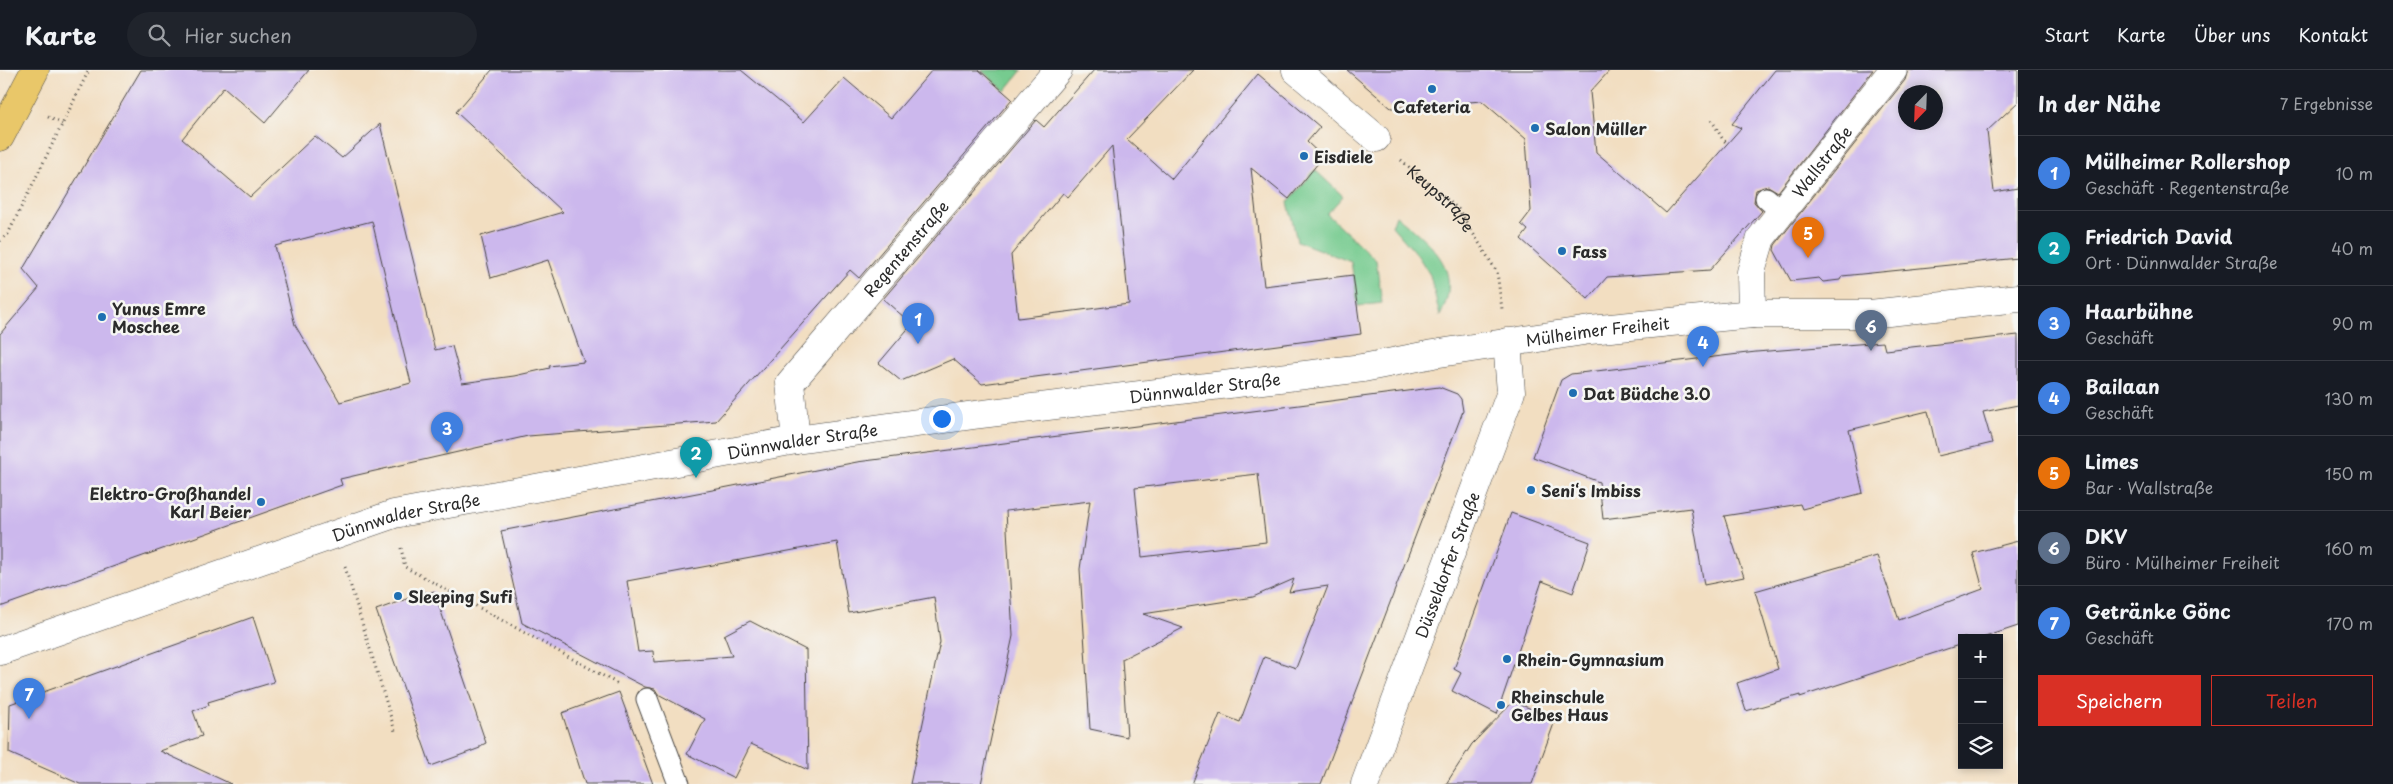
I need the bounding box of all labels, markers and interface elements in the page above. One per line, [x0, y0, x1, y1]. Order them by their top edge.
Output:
search box [127, 12, 477, 57]
text: Karte [25, 17, 97, 53]
icon: search [145, 21, 173, 49]
text: Hier suchen [185, 21, 292, 49]
text: Start [2044, 21, 2089, 48]
text: Karte [2117, 21, 2166, 48]
text: Über uns [2194, 21, 2270, 48]
text: Kontakt [2298, 21, 2368, 48]
marker: Cafeteria [1426, 83, 1438, 95]
north arrow [1898, 85, 1943, 130]
text: In der Nähe [2038, 87, 2160, 119]
text: 7 Ergebnisse [2280, 91, 2373, 115]
place label: Cafeteria [1393, 94, 1471, 118]
place label: Salon Müller [1545, 116, 1647, 140]
street label: Wallstraße [1785, 120, 1857, 202]
marker: Salon Müller [1529, 122, 1541, 134]
place label: Eisdiele [1314, 144, 1373, 168]
text: Mülheimer Rollershop [2085, 147, 2290, 175]
marker: Eisdiele [1298, 150, 1310, 162]
street label: Keupstraße [1402, 159, 1481, 236]
text: 1 [2050, 161, 2058, 185]
text: 10 m [2336, 161, 2373, 185]
text: Geschäft · Regentenstraße [2085, 175, 2289, 199]
street label: Regentenstraße [857, 195, 954, 301]
pin: 5 [1792, 217, 1824, 258]
text: Friedrich David [2085, 222, 2232, 250]
text: 2 [2048, 236, 2060, 260]
text: 40 m [2331, 236, 2373, 260]
place label: Fass [1572, 239, 1607, 263]
marker: Fass [1556, 245, 1568, 257]
text: Ort · Dünnwalder Straße [2085, 250, 2278, 274]
place label: Yunus Emre Moschee [112, 296, 206, 338]
text: Haarbühne [2085, 297, 2193, 325]
pin: 1 [902, 303, 934, 344]
street label: Mülheimer Freiheit [1524, 310, 1671, 352]
pin: 6 [1855, 310, 1887, 351]
marker: Yunus Emre Moschee [96, 311, 108, 323]
text: 3 [2049, 311, 2059, 335]
text: 90 m [2332, 311, 2373, 335]
text: Geschäft [2085, 325, 2154, 349]
pin: 4 [1687, 326, 1719, 367]
street label: Dünnwalder Straße [1128, 366, 1282, 408]
text: Bailaan [2085, 372, 2160, 400]
place label: Dat Büdche 3.0 [1583, 381, 1711, 405]
text: 4 [2049, 386, 2059, 410]
text: 130 m [2325, 386, 2373, 410]
marker: Dat Büdche 3.0 [1567, 387, 1579, 399]
text: Geschäft [2085, 400, 2154, 424]
your location [929, 406, 955, 432]
pin: 3 [431, 412, 463, 453]
street label: Dünnwalder Straße [725, 417, 879, 464]
pin: 2 [680, 437, 712, 478]
text: Limes [2085, 447, 2139, 475]
text: 5 [2049, 461, 2059, 485]
text: 150 m [2325, 461, 2373, 485]
text: Bar · Wallstraße [2085, 475, 2213, 499]
place label: Seni‘s Imbiss [1541, 478, 1641, 502]
place label: Elektro-Großhandel Karl Beier [89, 481, 252, 523]
marker: Seni‘s Imbiss [1525, 484, 1537, 496]
street label: Dünnwalder Straße [328, 486, 482, 547]
street label: Düsseldorfer Straße [1408, 488, 1485, 641]
marker: Elektro-Großhandel Karl Beier [255, 496, 267, 508]
text: DKV [2085, 522, 2127, 550]
text: 6 [2048, 536, 2060, 560]
text: 160 m [2325, 536, 2373, 560]
text: Büro · Mülheimer Freiheit [2085, 550, 2280, 574]
place label: Sleeping Sufi [408, 584, 513, 608]
marker: Sleeping Sufi [392, 590, 404, 602]
text: Getränke Gönc [2085, 597, 2231, 625]
text: 7 [2049, 611, 2059, 635]
text: 170 m [2327, 611, 2373, 635]
text: Geschäft [2085, 625, 2154, 649]
map controls [1958, 634, 2003, 769]
button: + [1958, 634, 2003, 679]
place label: Rhein-Gymnasium [1517, 647, 1664, 671]
marker: Rhein-Gymnasium [1501, 653, 1513, 665]
button: Speichern [2038, 675, 2201, 726]
button: Teilen [2211, 675, 2373, 726]
pin: 7 [13, 678, 45, 719]
button: − [1958, 679, 2003, 724]
place label: Rheinschule Gelbes Haus [1511, 684, 1609, 726]
marker: Rheinschule Gelbes Haus [1495, 699, 1507, 711]
button: layers [1958, 724, 2003, 769]

